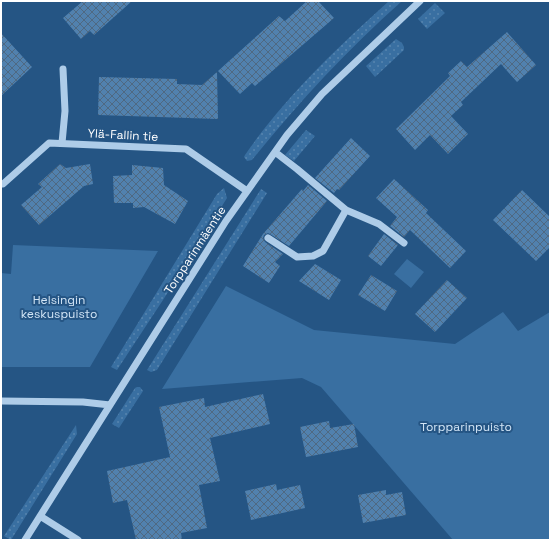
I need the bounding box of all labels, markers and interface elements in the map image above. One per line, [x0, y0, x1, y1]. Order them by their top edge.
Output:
street label: Ylä-Fallin tie [87, 125, 159, 145]
street label: Torpparinmäentie [161, 203, 229, 297]
park label: Helsingin keskuspuisto [21, 292, 97, 322]
park label: Torpparinpuisto [420, 419, 512, 435]

